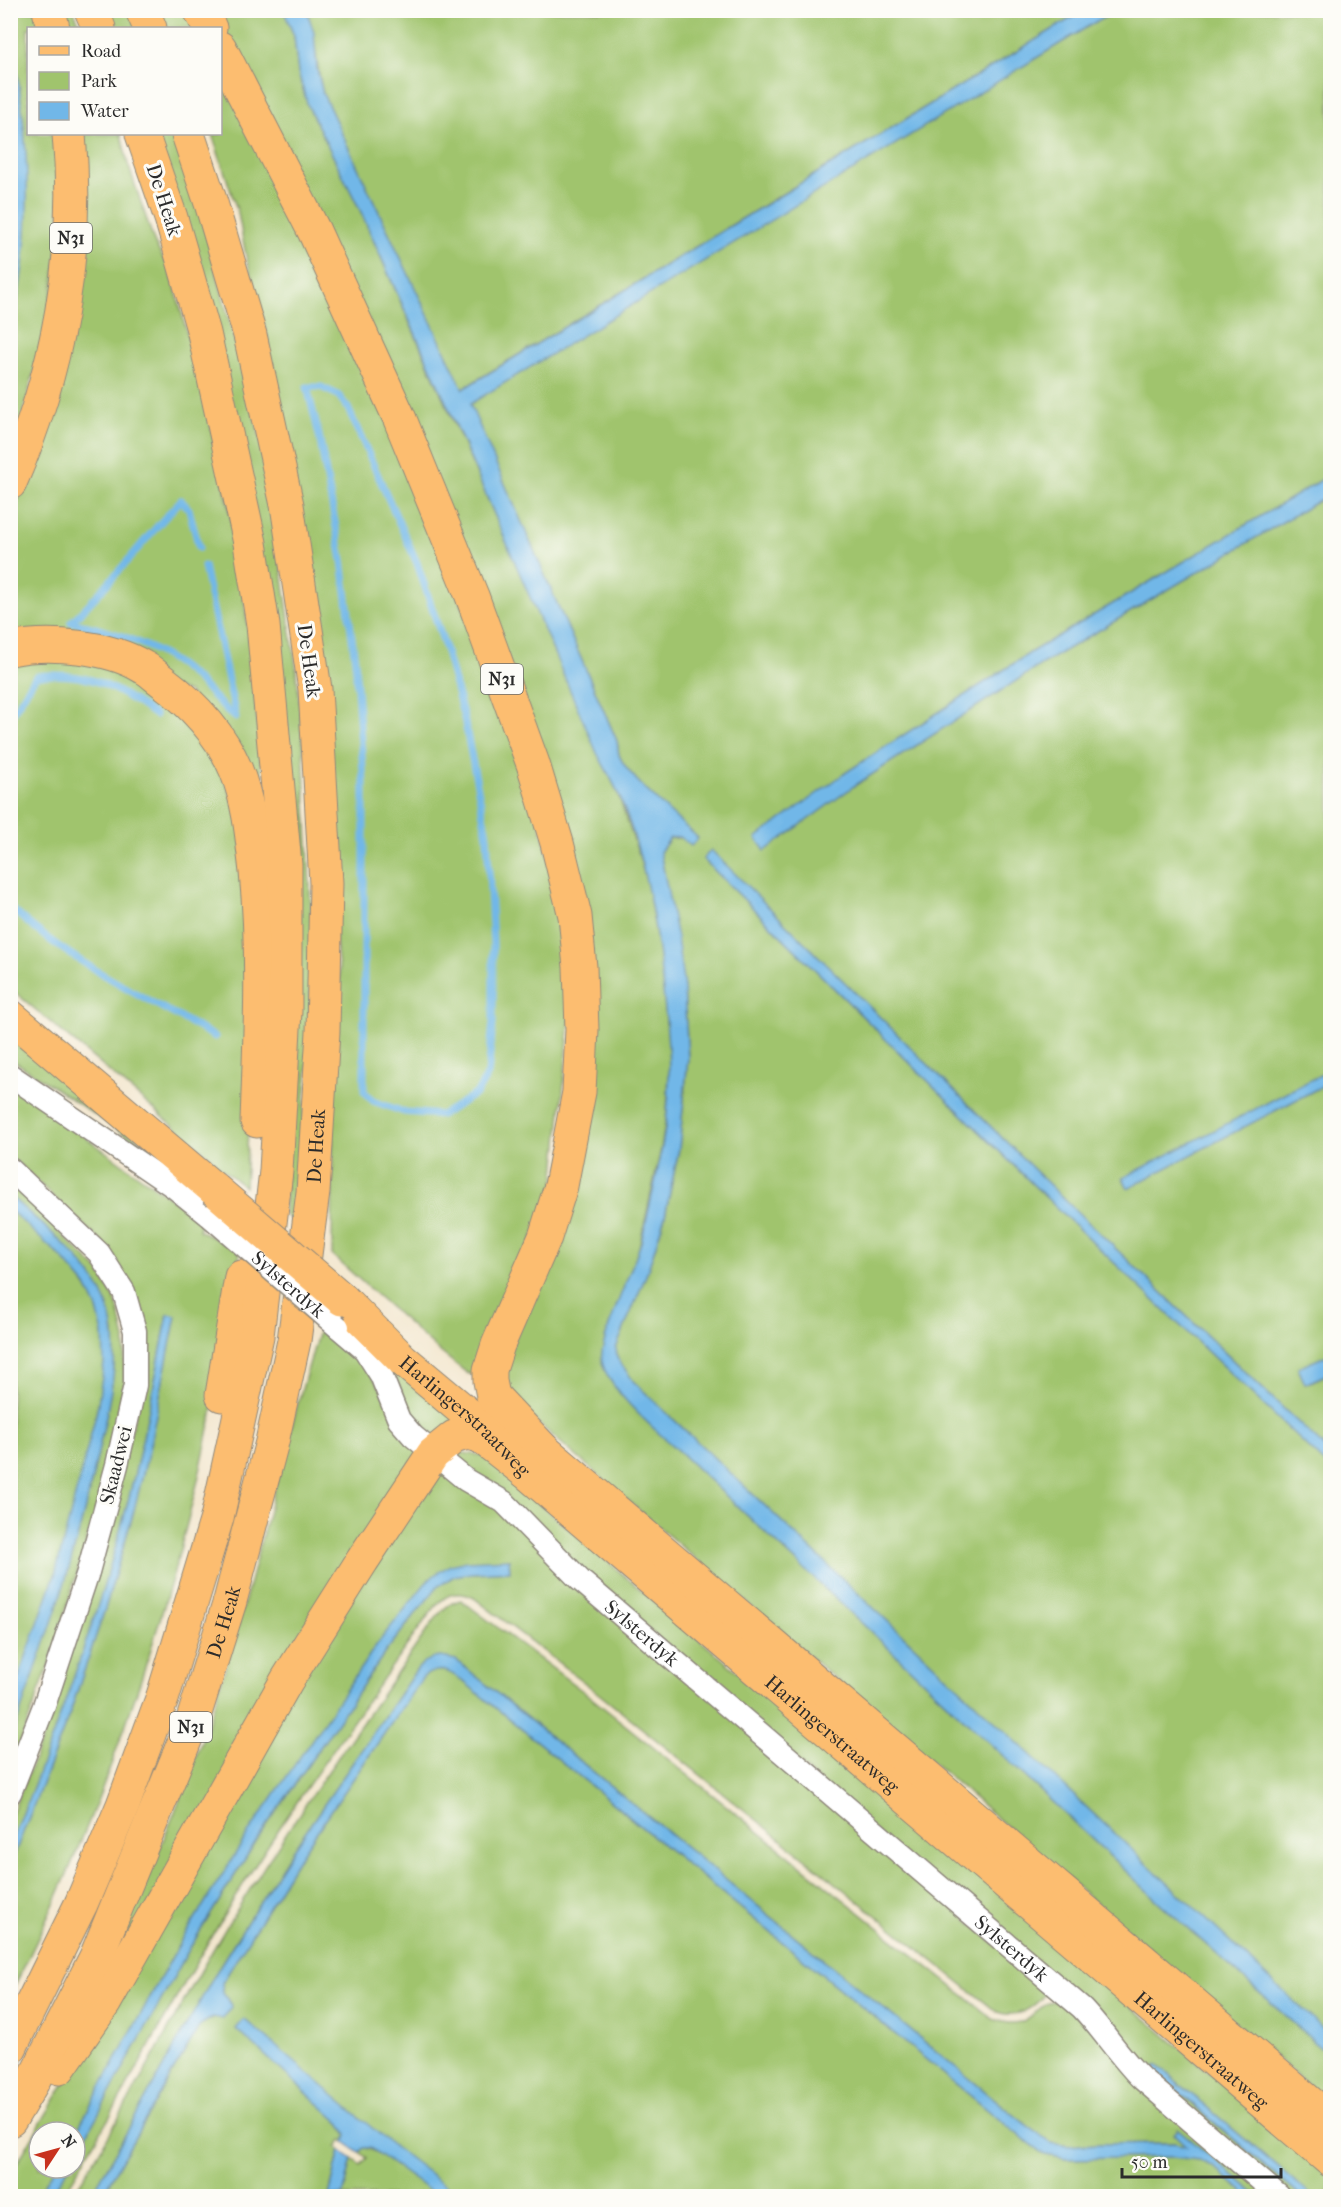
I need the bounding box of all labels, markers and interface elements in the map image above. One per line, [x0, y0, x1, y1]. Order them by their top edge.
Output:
legend [27, 27, 222, 135]
text: Road [81, 41, 121, 62]
text: Park [81, 71, 118, 92]
text: Water [80, 101, 129, 122]
street label: De Heak [142, 161, 187, 240]
road number: N31 [50, 223, 92, 253]
street label: De Heak [292, 623, 326, 700]
road number: N31 [481, 664, 523, 694]
street label: De Heak [302, 1108, 330, 1184]
street label: Sylsterdyk [247, 1246, 331, 1323]
street label: Harlingerstraatweg [395, 1351, 536, 1482]
street label: Skaadwei [95, 1423, 137, 1507]
street label: De Heak [201, 1583, 245, 1661]
street label: Sylsterdyk [600, 1595, 684, 1671]
street label: Harlingerstraatweg [760, 1670, 904, 1798]
road number: N31 [170, 1712, 212, 1742]
street label: Sylsterdyk [970, 1910, 1054, 1987]
street label: Harlingerstraatweg [1130, 1986, 1274, 2114]
north arrow [27, 2120, 87, 2180]
text: N [57, 2131, 80, 2153]
scale bar [1122, 2141, 1281, 2179]
text: 50 m [1131, 2152, 1168, 2173]

